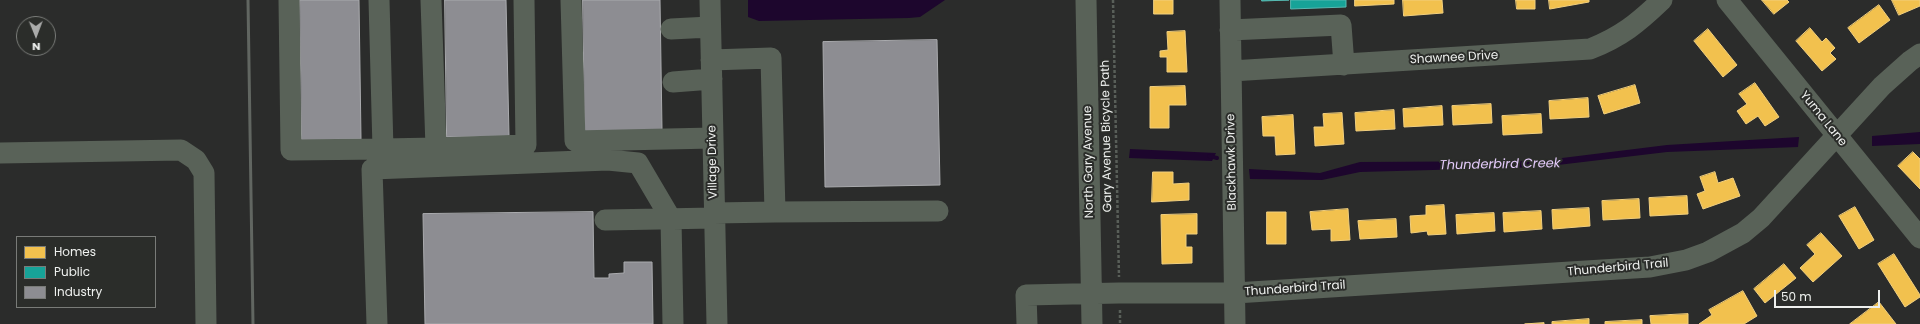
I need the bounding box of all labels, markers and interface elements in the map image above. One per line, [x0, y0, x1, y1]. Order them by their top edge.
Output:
north arrow [16, 16, 56, 56]
text: N [32, 39, 40, 55]
street label: Shawnee Drive [1409, 48, 1499, 68]
street label: Gary Avenue Bicycle Path [1098, 60, 1116, 212]
street label: Yuma Lane [1796, 89, 1850, 149]
street label: North Gary Avenue [1081, 105, 1097, 219]
street label: Blackhawk Drive [1224, 113, 1240, 211]
street label: Village Drive [705, 125, 721, 199]
water label: Thunderbird Creek [1439, 156, 1561, 174]
legend [16, 236, 156, 308]
text: Homes [54, 243, 96, 260]
street label: Thunderbird Trail [1567, 256, 1669, 280]
text: Public [54, 263, 90, 280]
street label: Thunderbird Trail [1244, 278, 1346, 300]
scale bar [1776, 282, 1882, 308]
text: Industry [54, 283, 102, 300]
text: 50 m [1781, 288, 1812, 305]

